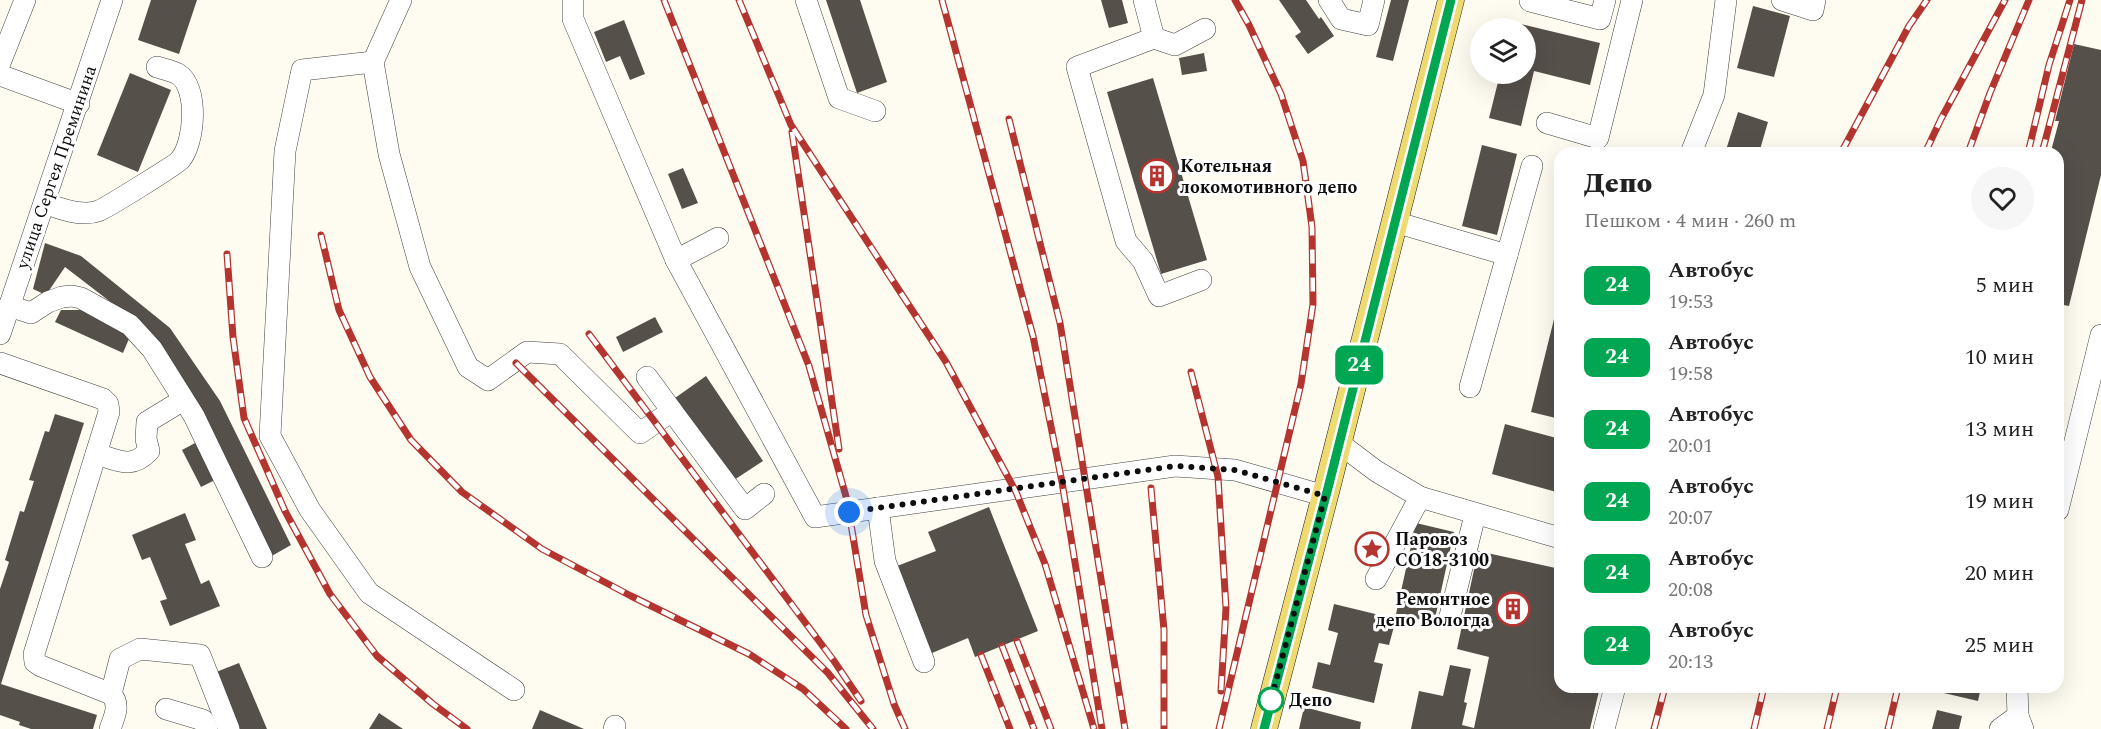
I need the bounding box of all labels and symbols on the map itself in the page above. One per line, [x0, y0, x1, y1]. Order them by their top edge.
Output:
street label: улица Сергея Преминина [9, 62, 104, 273]
place label: Котельная локомотивного депо [1180, 153, 1358, 201]
building icon: Котельная локомотивного депо [1139, 158, 1175, 194]
line badge: 24 [1332, 346, 1386, 385]
your location [834, 497, 864, 527]
place label: Паровоз СО18-3100 [1395, 526, 1489, 574]
place icon: Паровоз СО18-3100 [1354, 531, 1390, 567]
place label: Ремонтное депо Вологда [1376, 586, 1491, 634]
building icon: Ремонтное депо Вологда [1495, 591, 1531, 627]
marker: Депо [1258, 687, 1284, 713]
place label: Депо [1289, 687, 1332, 714]

